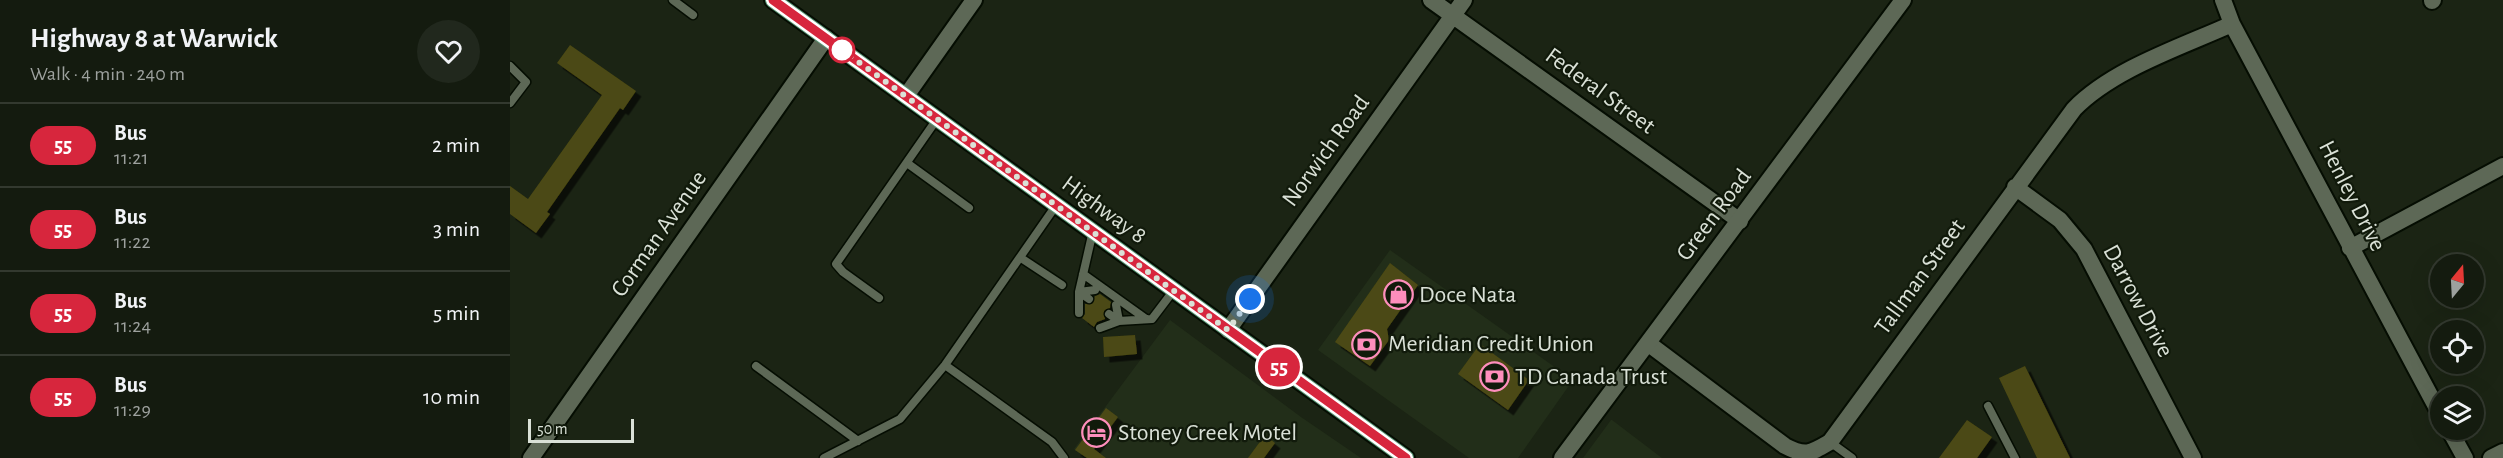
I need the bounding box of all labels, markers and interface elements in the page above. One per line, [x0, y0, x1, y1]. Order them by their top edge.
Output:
button: heart [417, 20, 480, 83]
text: Highway 8 at Warwick [30, 25, 278, 53]
unlabelled marker [829, 37, 855, 63]
street label: Federal Street [1541, 43, 1660, 139]
text: Walk · 4 min · 240 m [30, 64, 185, 84]
street label: Norwich Road [1278, 91, 1374, 211]
text: Bus [114, 122, 147, 144]
text: 2 min [432, 134, 480, 156]
text: 55 [54, 135, 72, 156]
street label: Henley Drive [2314, 137, 2390, 255]
text: 11:21 [114, 148, 148, 168]
street label: Green Road [1672, 165, 1756, 265]
street label: Corman Avenue [607, 167, 711, 301]
street label: Highway 8 [1057, 171, 1151, 249]
text: Bus [114, 206, 147, 228]
street label: Tallman Street [1870, 215, 1970, 339]
text: 3 min [433, 218, 480, 240]
text: 55 [54, 219, 72, 240]
text: 11:22 [114, 232, 151, 252]
street label: Darrow Drive [2098, 241, 2178, 361]
north arrow [2430, 254, 2484, 308]
map controls [2430, 254, 2484, 440]
shop icon: Doce Nata [1382, 279, 1414, 311]
place label: Doce Nata [1419, 283, 1516, 307]
your location [1235, 284, 1265, 314]
text: Bus [114, 290, 147, 312]
text: 5 min [433, 302, 480, 324]
text: 55 [54, 303, 72, 324]
text: 11:24 [114, 316, 151, 336]
button: locate [2430, 320, 2484, 374]
bank icon: Meridian Credit Union [1351, 328, 1383, 360]
place label: Meridian Credit Union [1388, 332, 1594, 356]
line badge: 55 [1252, 348, 1306, 386]
text: 55 [1270, 357, 1288, 378]
bank icon: TD Canada Trust [1478, 361, 1510, 393]
place label: TD Canada Trust [1515, 365, 1668, 389]
text: Bus [114, 374, 147, 396]
text: 10 min [423, 386, 480, 408]
button: layers [2430, 386, 2484, 440]
text: 55 [54, 387, 72, 408]
text: 11:29 [114, 400, 151, 420]
scale bar [528, 416, 634, 444]
hotel icon: Stoney Creek Motel [1081, 417, 1113, 449]
text: 50 m [537, 421, 568, 437]
place label: Stoney Creek Motel [1118, 421, 1297, 445]

